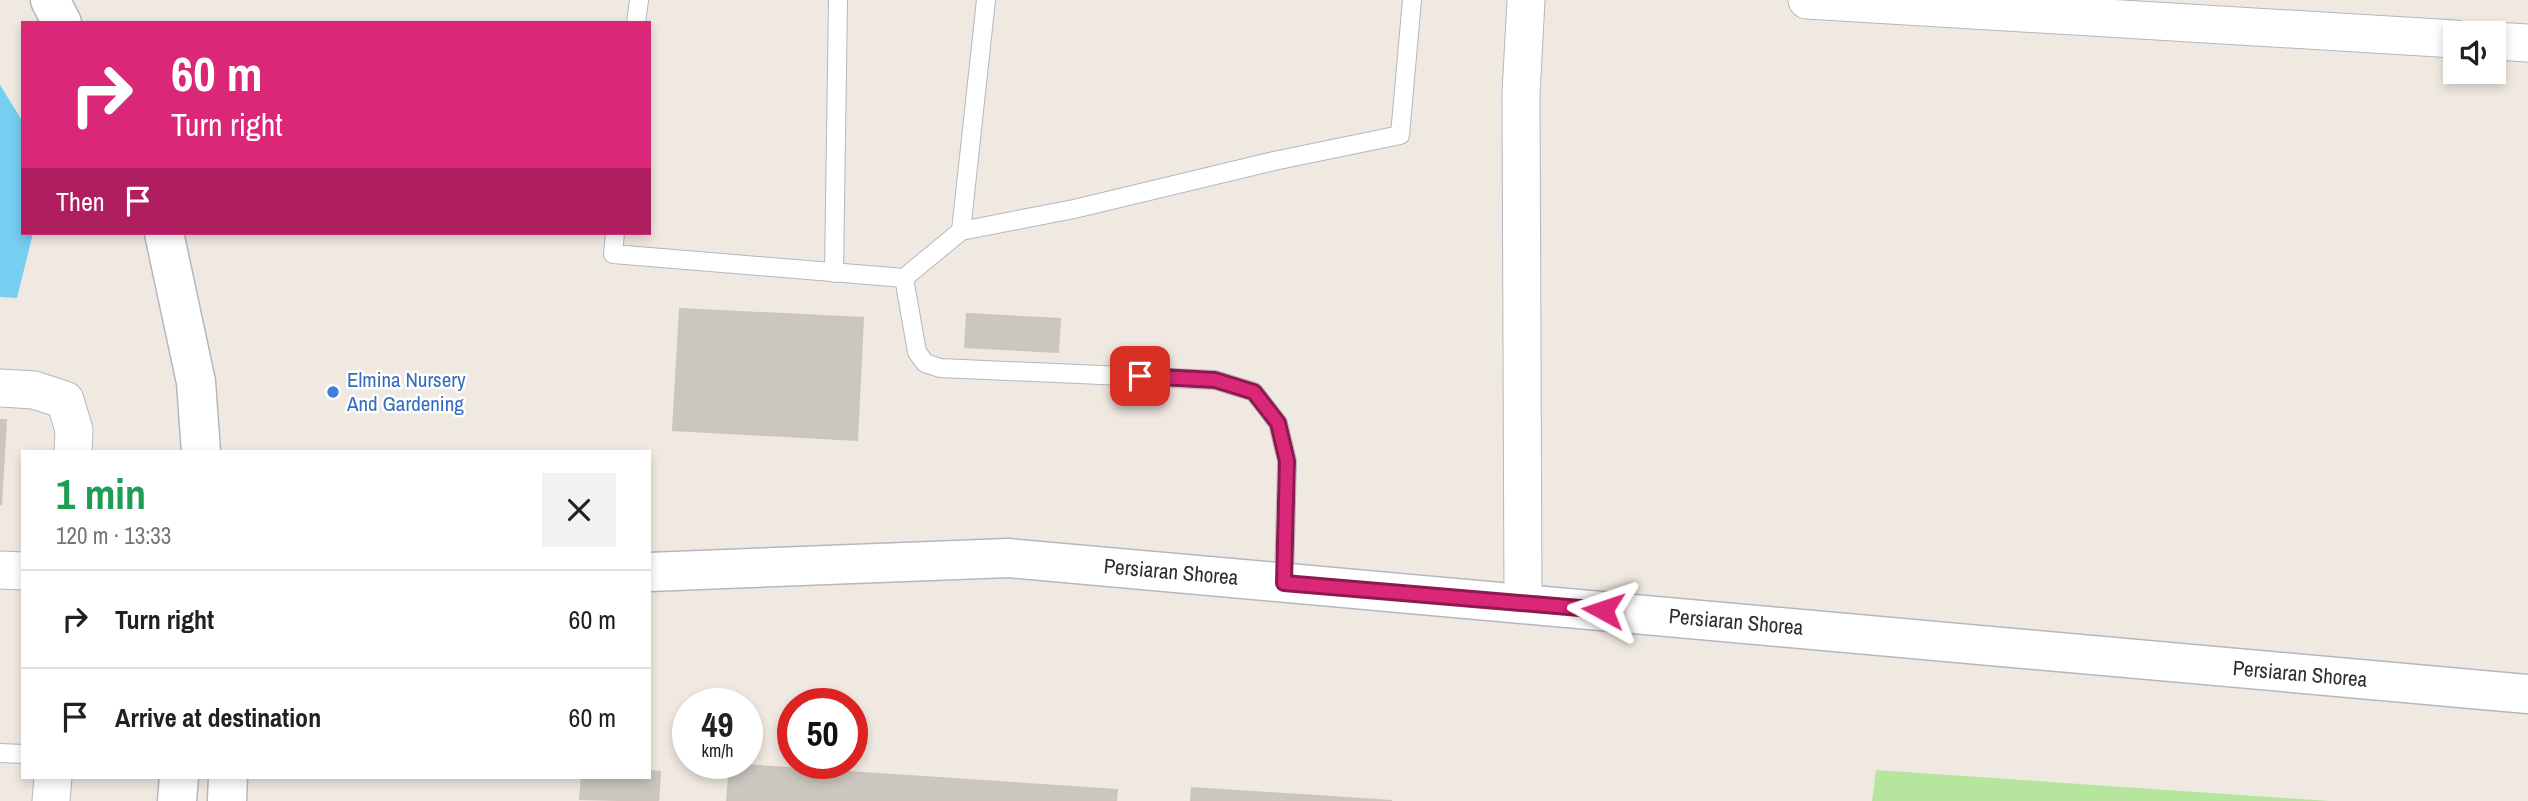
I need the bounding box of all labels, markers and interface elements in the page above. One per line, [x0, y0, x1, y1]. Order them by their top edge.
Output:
map controls [2443, 21, 2506, 84]
button: sound [2443, 21, 2506, 84]
text: 60 m [171, 40, 263, 106]
icon: right [56, 49, 147, 140]
text: Turn right [171, 103, 283, 146]
icon: arrive [119, 182, 157, 220]
text: Then [56, 184, 105, 219]
pin [1110, 346, 1170, 406]
icon: arrive [1121, 357, 1159, 395]
place label: Elmina Nursery And Gardening [346, 365, 466, 418]
marker: Elmina Nursery And Gardening [325, 384, 341, 400]
text: 1 min [56, 466, 146, 522]
button: close [542, 473, 616, 547]
text: 120 m · 13:33 [56, 520, 171, 551]
street label: Persiaran Shorea [1103, 551, 1240, 592]
position arrow [1566, 573, 1640, 647]
icon: right [56, 600, 94, 638]
street label: Persiaran Shorea [1668, 601, 1805, 642]
text: Turn right [115, 602, 214, 637]
text: 60 m [569, 602, 616, 637]
street label: Persiaran Shorea [2232, 653, 2369, 694]
speed limit sign: 50 [777, 688, 868, 779]
icon: arrive [56, 698, 94, 736]
text: Arrive at destination [115, 700, 321, 735]
text: 60 m [569, 700, 616, 735]
text: 49 [702, 701, 733, 748]
text: km/h [702, 738, 734, 763]

